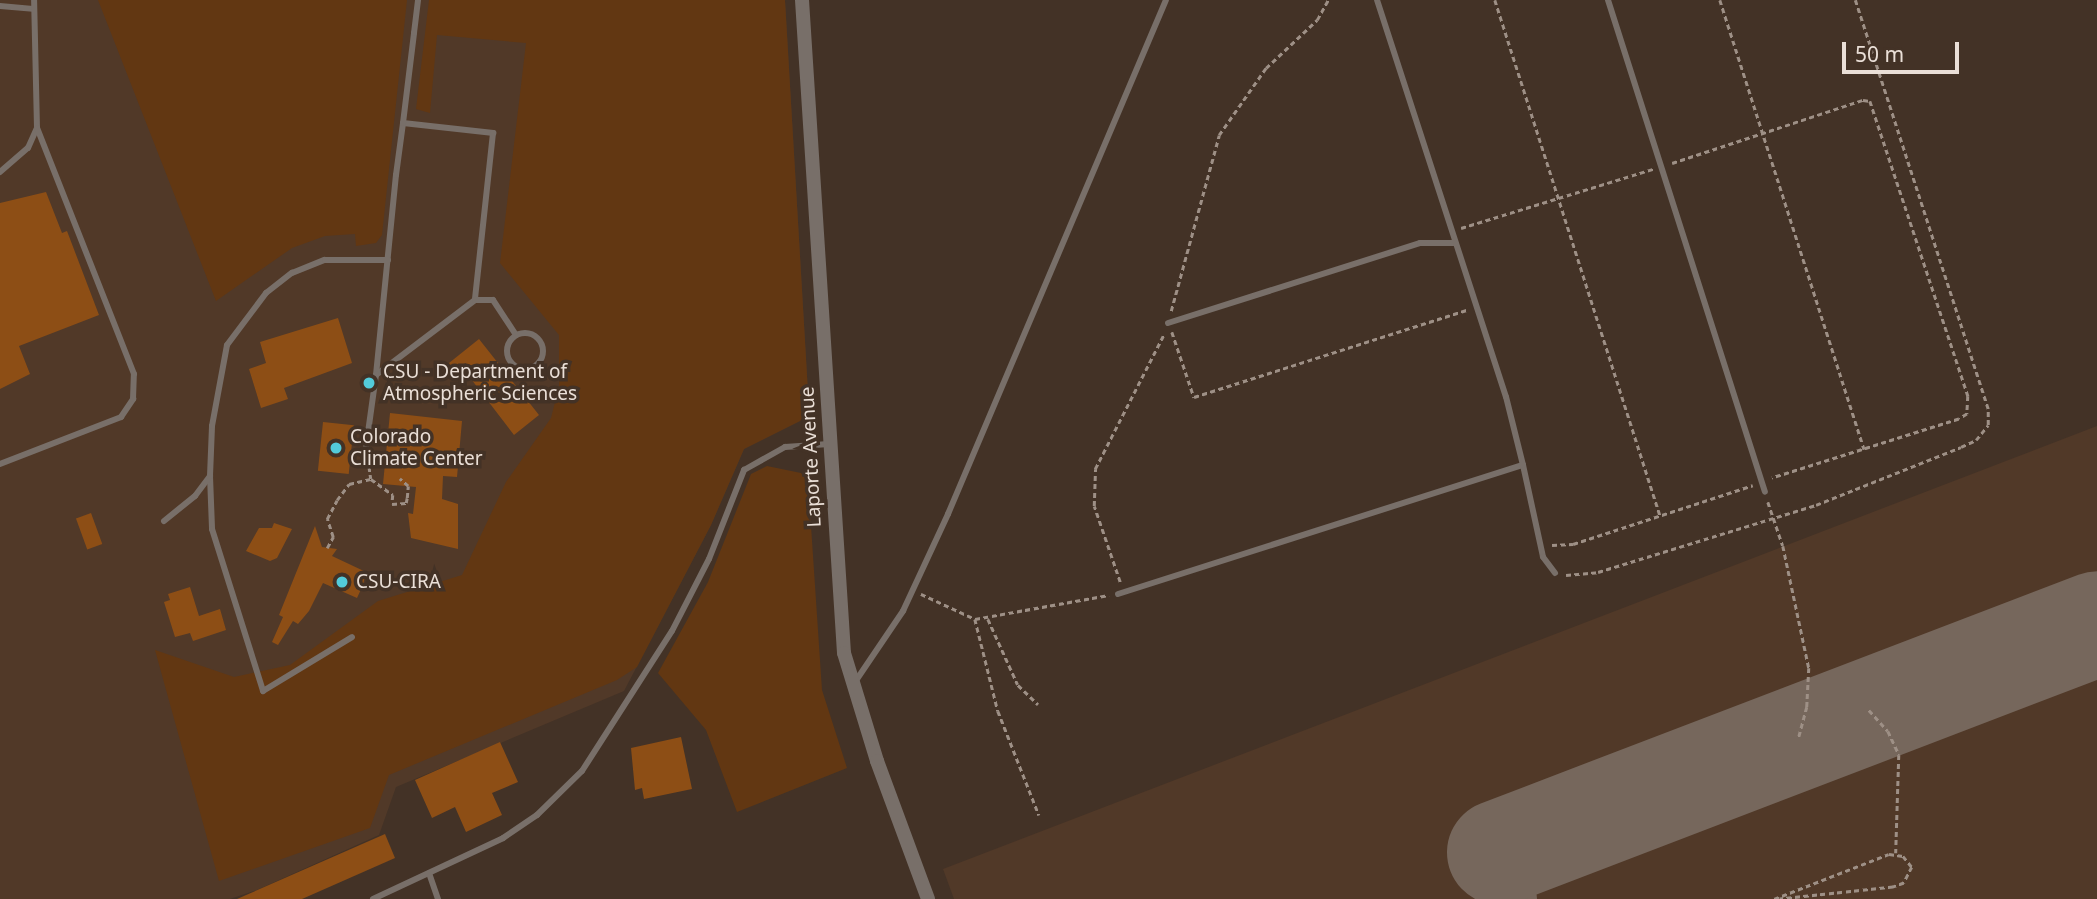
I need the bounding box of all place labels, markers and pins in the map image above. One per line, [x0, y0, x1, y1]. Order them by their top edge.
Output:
place label: CSU - Department of Atmospheric Sciences [383, 361, 577, 405]
marker: CSU - Department of Atmospheric Sciences [361, 375, 377, 391]
place label: Colorado Climate Center [350, 426, 483, 470]
marker: Colorado Climate Center [328, 440, 344, 456]
place label: CSU-CIRA [356, 571, 441, 593]
marker: CSU-CIRA [334, 574, 350, 590]

